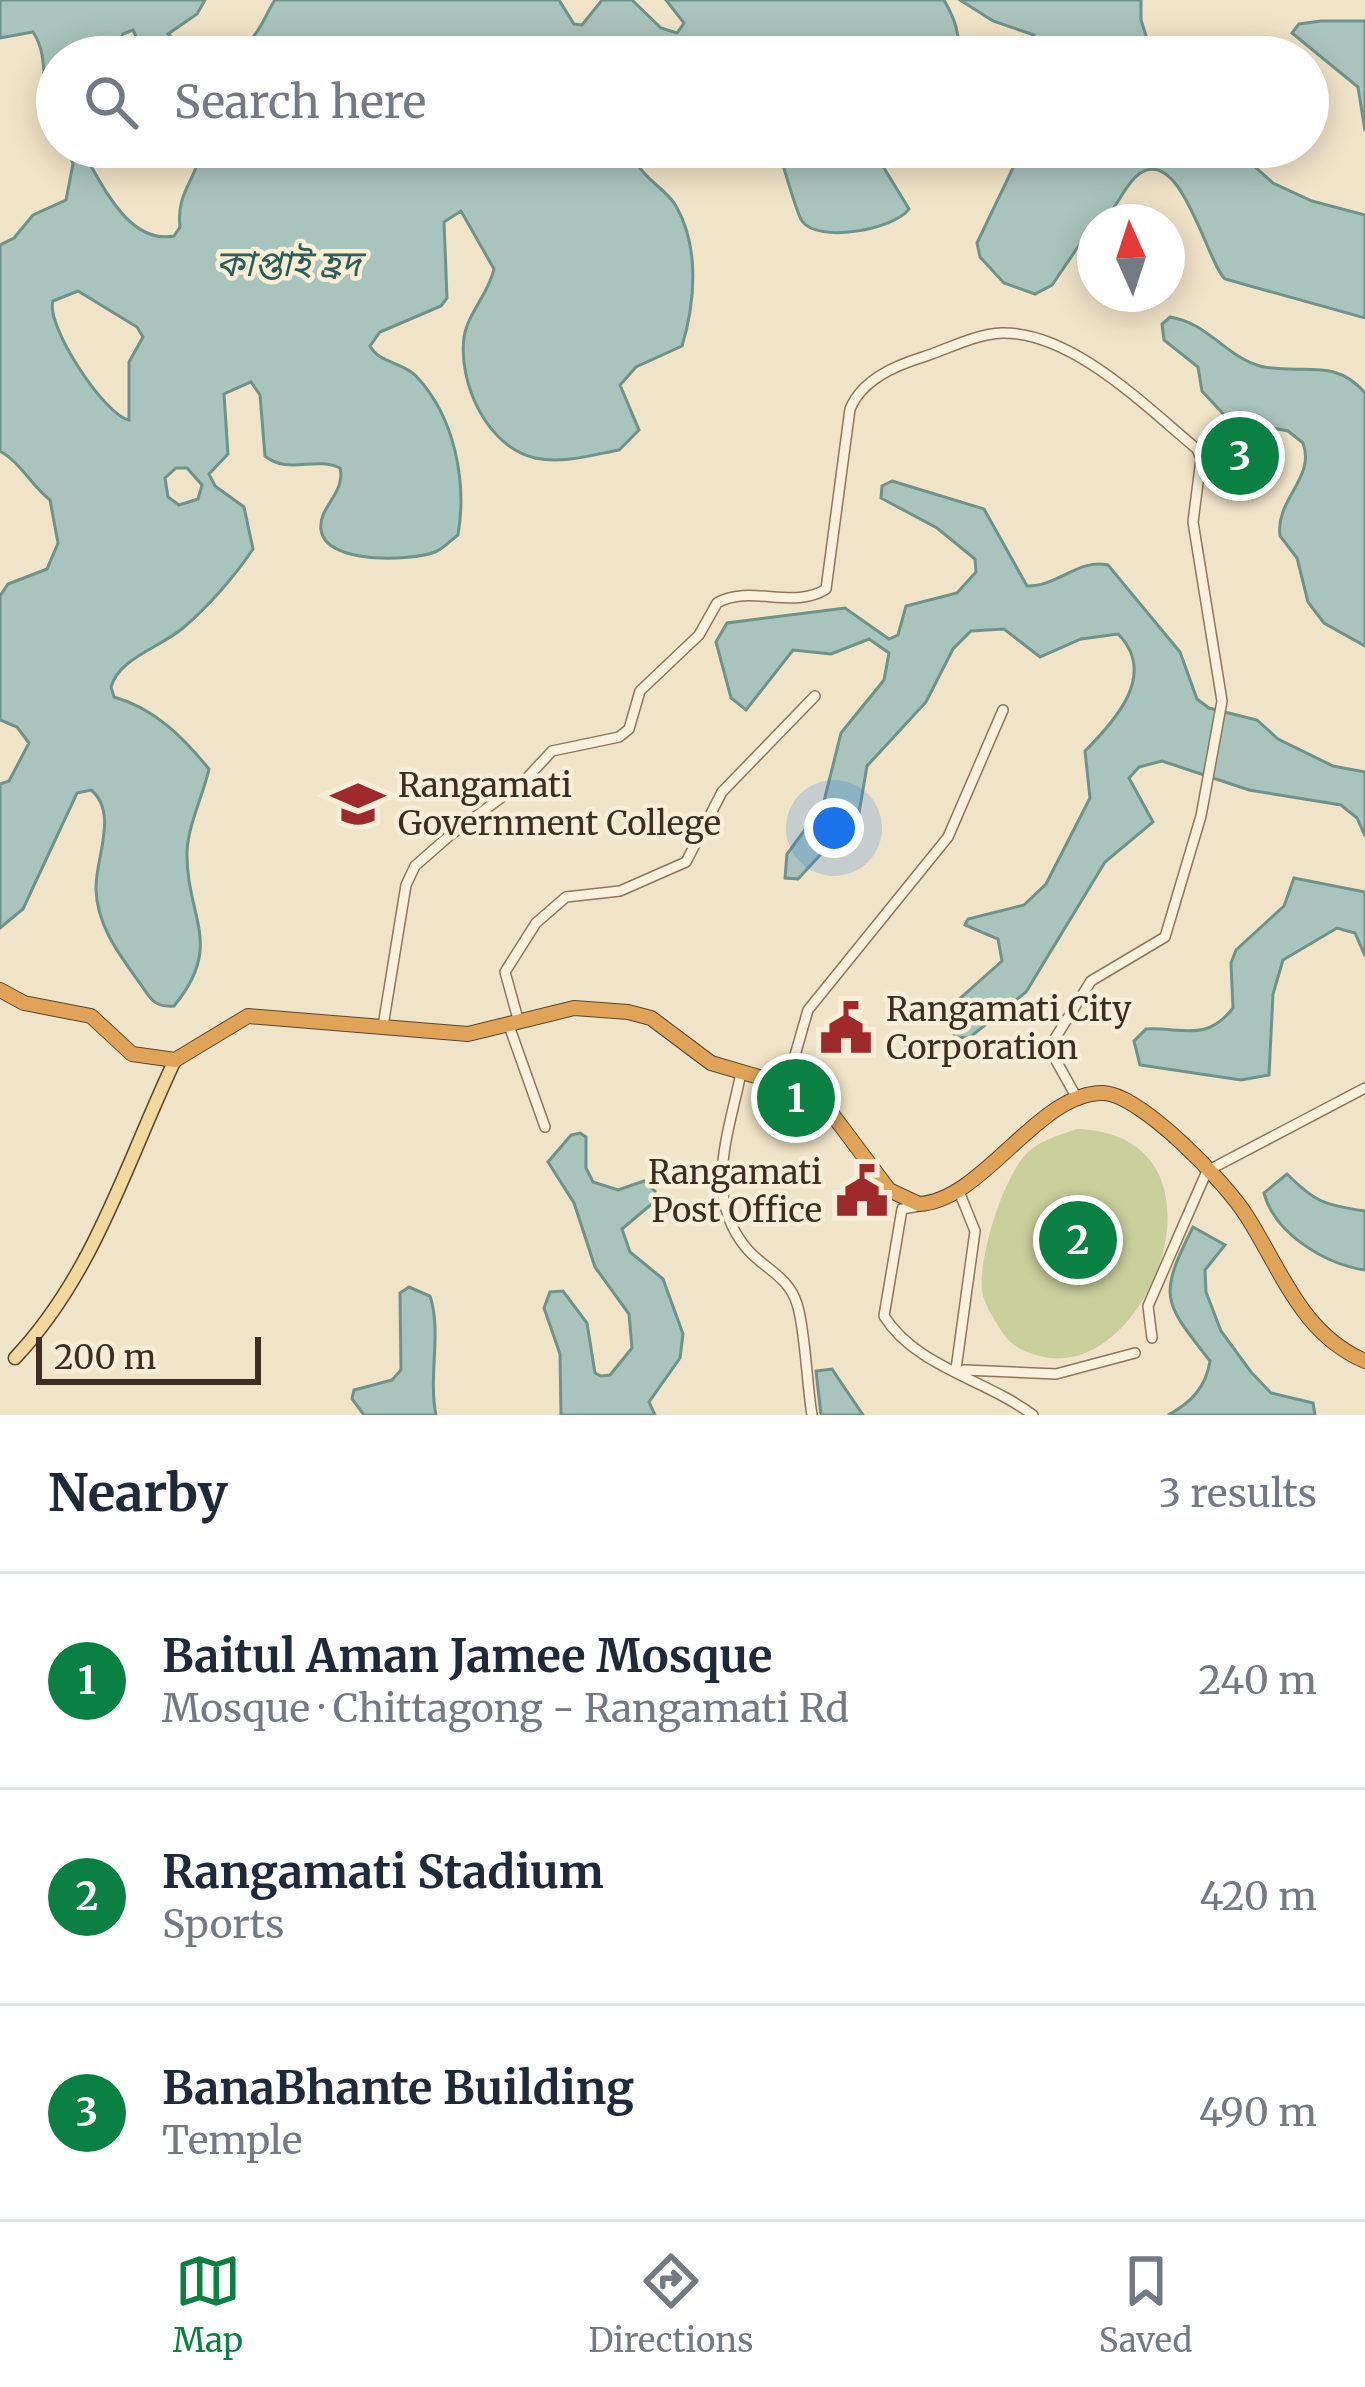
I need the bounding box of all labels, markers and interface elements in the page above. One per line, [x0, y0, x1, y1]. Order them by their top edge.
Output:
search box [36, 36, 1329, 168]
icon: search [78, 69, 144, 135]
text: Search here [174, 74, 426, 130]
north arrow [1077, 204, 1185, 312]
water label: কাপ্তাই হ্রদ [216, 241, 367, 286]
pin: 3 [1201, 411, 1279, 501]
place label: Rangamati Government College [398, 765, 721, 844]
school or university icon: Rangamati Government College [329, 775, 387, 833]
your location [804, 798, 864, 858]
place label: Rangamati City Corporation [886, 989, 1132, 1068]
public building icon: Rangamati City Corporation [817, 999, 875, 1057]
pin: 1 [757, 1053, 835, 1143]
place label: Rangamati Post Office [648, 1152, 822, 1231]
public building icon: Rangamati Post Office [833, 1162, 891, 1220]
pin: 2 [1039, 1195, 1117, 1285]
scale bar [36, 1331, 261, 1384]
text: 200 m [54, 1337, 156, 1378]
text: Nearby [48, 1461, 228, 1525]
text: 3 results [1159, 1469, 1317, 1518]
text: Baitul Aman Jamee Mosque [162, 1628, 772, 1684]
text: 1 [78, 1656, 96, 1705]
text: 240 m [1198, 1656, 1317, 1705]
text: Mosque · Chittagong - Rangamati Rd [162, 1684, 849, 1733]
text: Rangamati Stadium [162, 1844, 604, 1900]
text: 2 [76, 1872, 98, 1921]
text: 420 m [1199, 1872, 1317, 1921]
text: Sports [162, 1900, 284, 1949]
text: BanaBhante Building [162, 2060, 634, 2116]
text: 3 [76, 2088, 98, 2137]
text: 490 m [1199, 2088, 1317, 2137]
text: Temple [162, 2116, 302, 2165]
tab: Map [173, 2248, 243, 2361]
tab: Directions [588, 2248, 753, 2361]
tab: Saved [1099, 2248, 1192, 2361]

